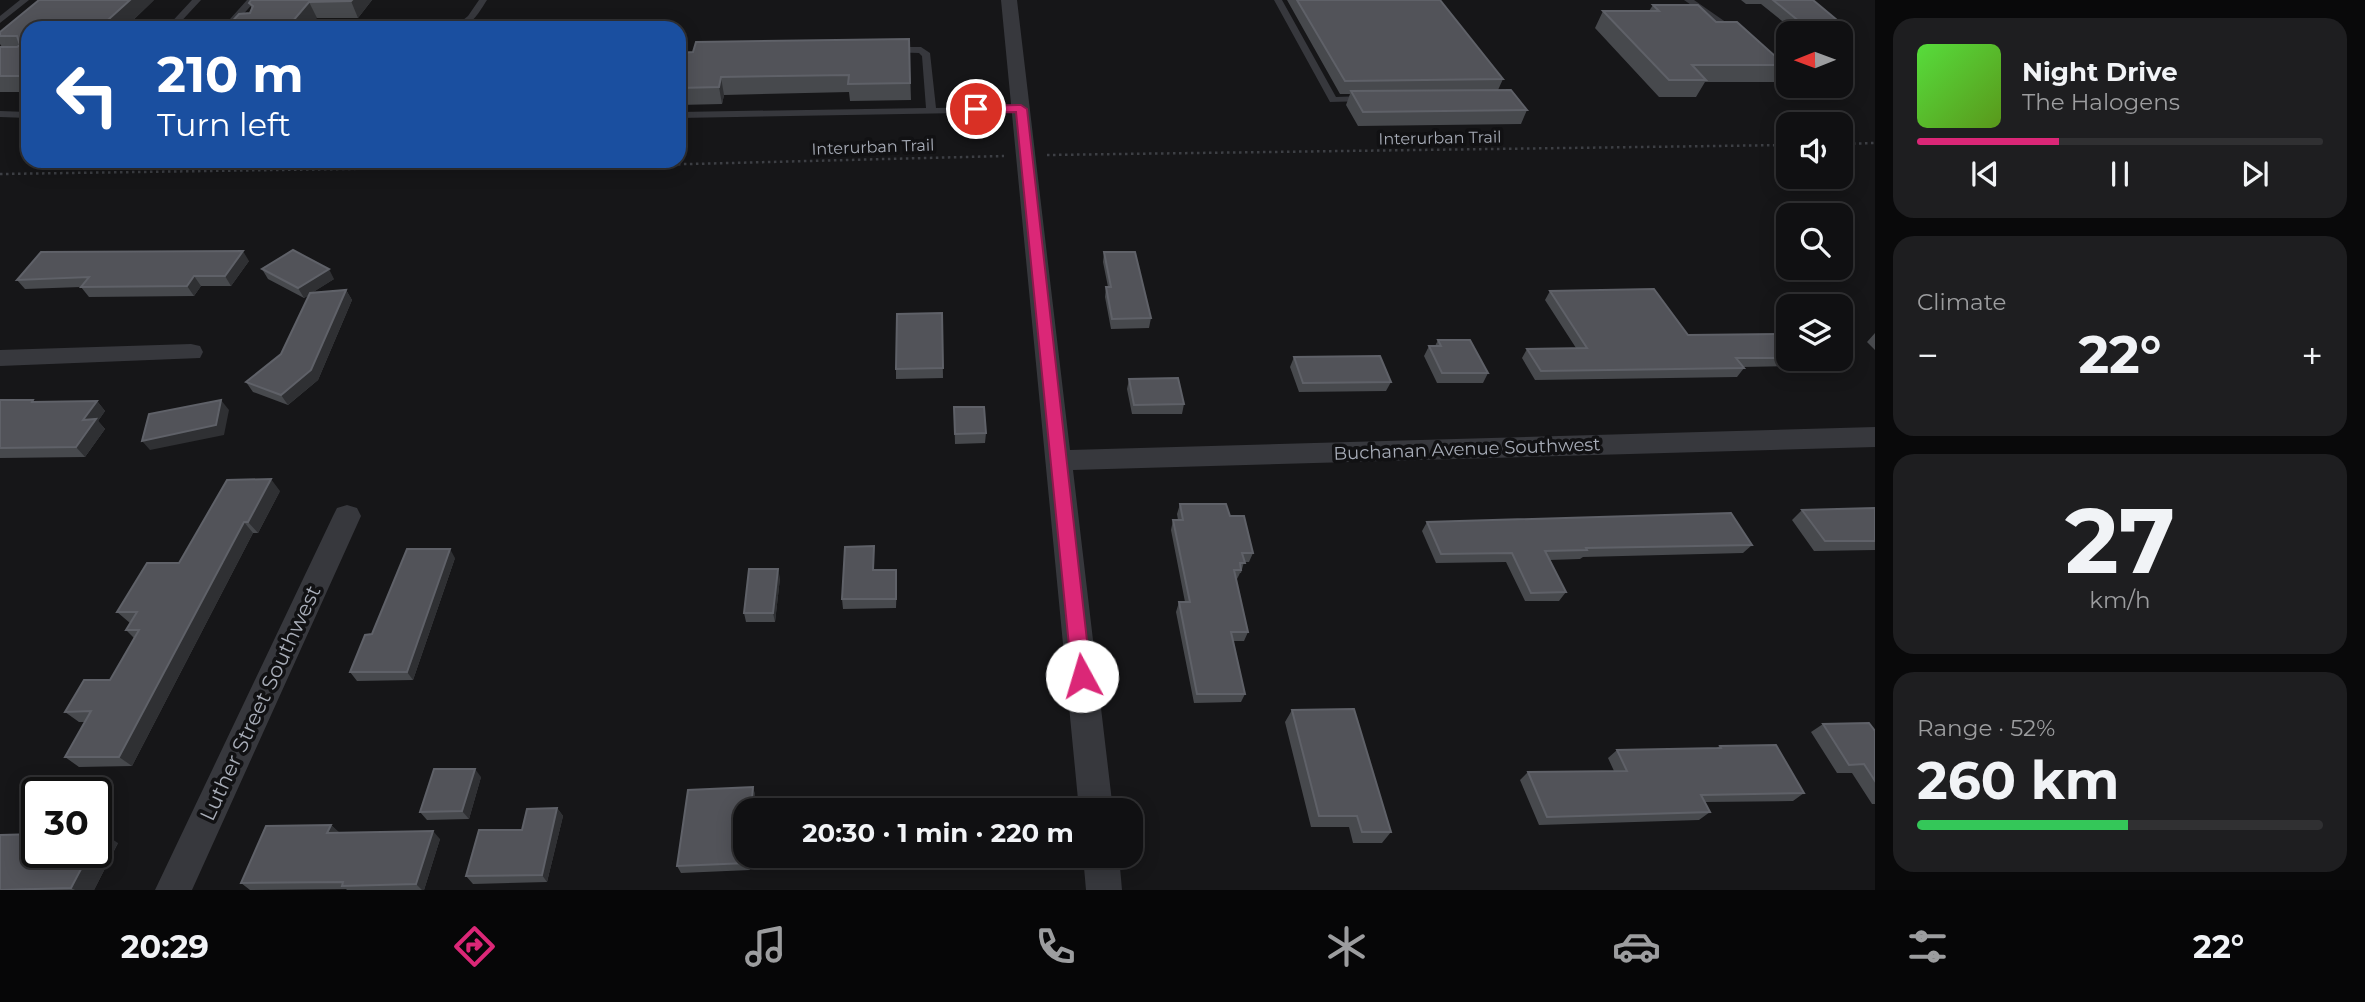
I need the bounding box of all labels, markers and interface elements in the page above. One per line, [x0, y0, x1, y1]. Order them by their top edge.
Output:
north arrow [1776, 21, 1853, 98]
map controls [1776, 21, 1853, 371]
text: 210 m [157, 45, 304, 104]
icon: left [42, 49, 133, 140]
text: Night Drive [2022, 56, 2178, 88]
pin [946, 79, 1006, 139]
text: The Halogens [2022, 88, 2180, 116]
icon: arrive [957, 90, 995, 128]
text: Turn left [157, 105, 291, 144]
button: sound [1776, 112, 1853, 189]
street label: Interurban Trail [1378, 127, 1502, 149]
street label: Interurban Trail [811, 135, 935, 159]
icon: previous [1966, 155, 2004, 193]
icon: pause [2101, 155, 2139, 193]
icon: next [2236, 155, 2274, 193]
button: search [1776, 203, 1853, 280]
text: Climate [1917, 288, 2006, 316]
button: layers [1776, 294, 1853, 371]
text: 22° [2078, 323, 2162, 386]
text: − [1917, 332, 1939, 379]
text: + [2301, 332, 2323, 379]
street label: Buchanan Avenue Southwest [1333, 433, 1601, 465]
text: 27 [2065, 485, 2175, 596]
street label: Luther Street Southwest [194, 581, 326, 825]
text: km/h [2089, 586, 2151, 614]
position arrow [1045, 639, 1119, 713]
text: Range · 52% [1917, 714, 2055, 742]
text: 260 km [1917, 749, 2119, 812]
speed limit sign: 30 [21, 777, 112, 868]
text: 20:30 · 1 min · 220 m [802, 817, 1074, 849]
icon: directions [450, 922, 499, 971]
icon: music [741, 922, 790, 971]
icon: phone [1031, 922, 1080, 971]
icon: climate [1322, 922, 1371, 971]
icon: car [1612, 922, 1661, 971]
icon: filters [1903, 922, 1952, 971]
text: 20:29 [121, 927, 209, 966]
text: 22° [2193, 927, 2244, 966]

